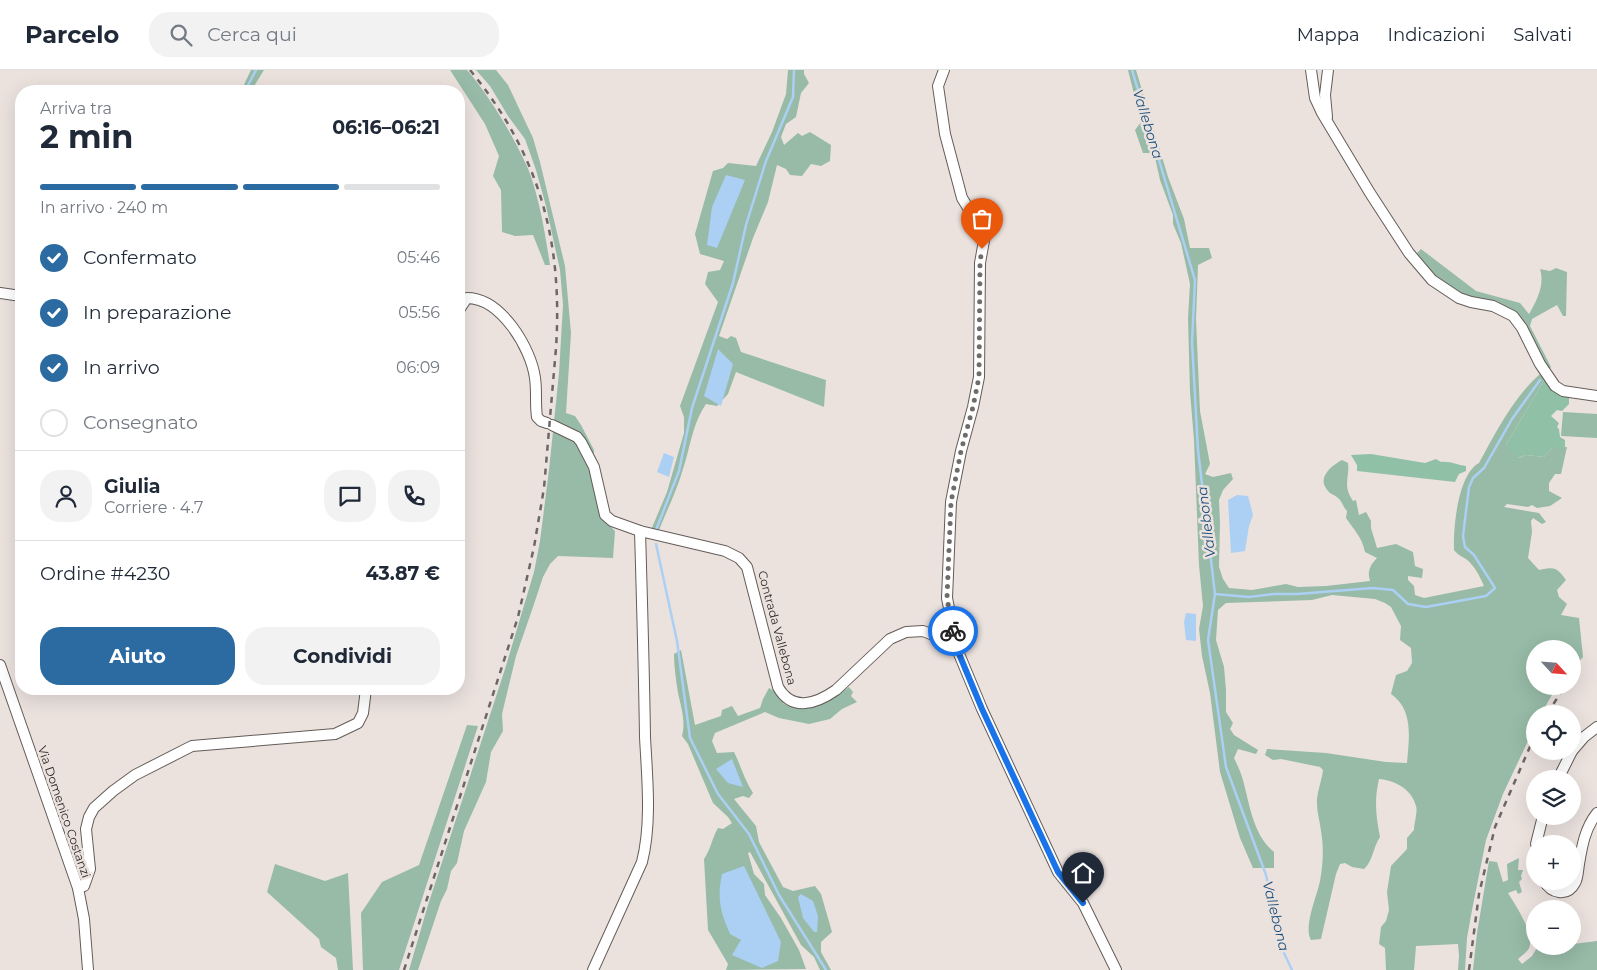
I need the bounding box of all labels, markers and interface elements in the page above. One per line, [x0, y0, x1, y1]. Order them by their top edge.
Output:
search box [149, 12, 499, 57]
text: Parcelo [25, 20, 119, 49]
icon: search [167, 21, 195, 49]
text: Cerca qui [207, 23, 297, 46]
text: Mappa [1297, 24, 1360, 46]
text: Indicazioni [1388, 24, 1485, 46]
text: Salvati [1513, 24, 1572, 46]
water label: Vallebona [1129, 87, 1167, 161]
text: Arriva tra [40, 99, 112, 118]
text: 06:16–06:21 [332, 116, 440, 139]
text: 2 min [40, 117, 133, 156]
text: In arrivo · 240 m [40, 198, 168, 217]
pin [961, 198, 1003, 249]
icon: bag [968, 205, 996, 233]
icon: check [40, 244, 68, 272]
text: Confermato [83, 246, 197, 269]
text: 05:46 [397, 248, 440, 267]
icon: check [40, 299, 68, 327]
text: In preparazione [83, 301, 231, 324]
text: 05:56 [398, 303, 440, 322]
icon: check [40, 354, 68, 382]
text: In arrivo [83, 356, 160, 379]
text: 06:09 [396, 358, 440, 377]
text: Consegnato [83, 411, 198, 434]
button: person [40, 470, 92, 522]
button: chat [324, 470, 376, 522]
button: phone [388, 470, 440, 522]
text: Giulia [104, 475, 161, 498]
water label: Vallebona [1193, 485, 1219, 559]
text: Corriere · 4.7 [104, 498, 203, 517]
text: Ordine #4230 [40, 562, 170, 585]
text: 43.87 € [366, 562, 440, 585]
street label: Contrada Vallebona [755, 569, 800, 687]
courier [928, 606, 978, 656]
icon: bike [939, 617, 967, 645]
button: Aiuto [40, 627, 235, 685]
button: Condividi [245, 627, 440, 685]
north arrow [1526, 640, 1581, 695]
map controls [1526, 640, 1581, 955]
button: locate [1526, 705, 1581, 760]
street label: Via Domenico Costanzi [35, 744, 94, 880]
button: layers [1526, 770, 1581, 825]
button: + [1526, 835, 1581, 890]
pin [1062, 852, 1104, 903]
icon: home [1069, 859, 1097, 887]
water label: Vallebona [1259, 879, 1293, 953]
button: − [1526, 900, 1581, 955]

